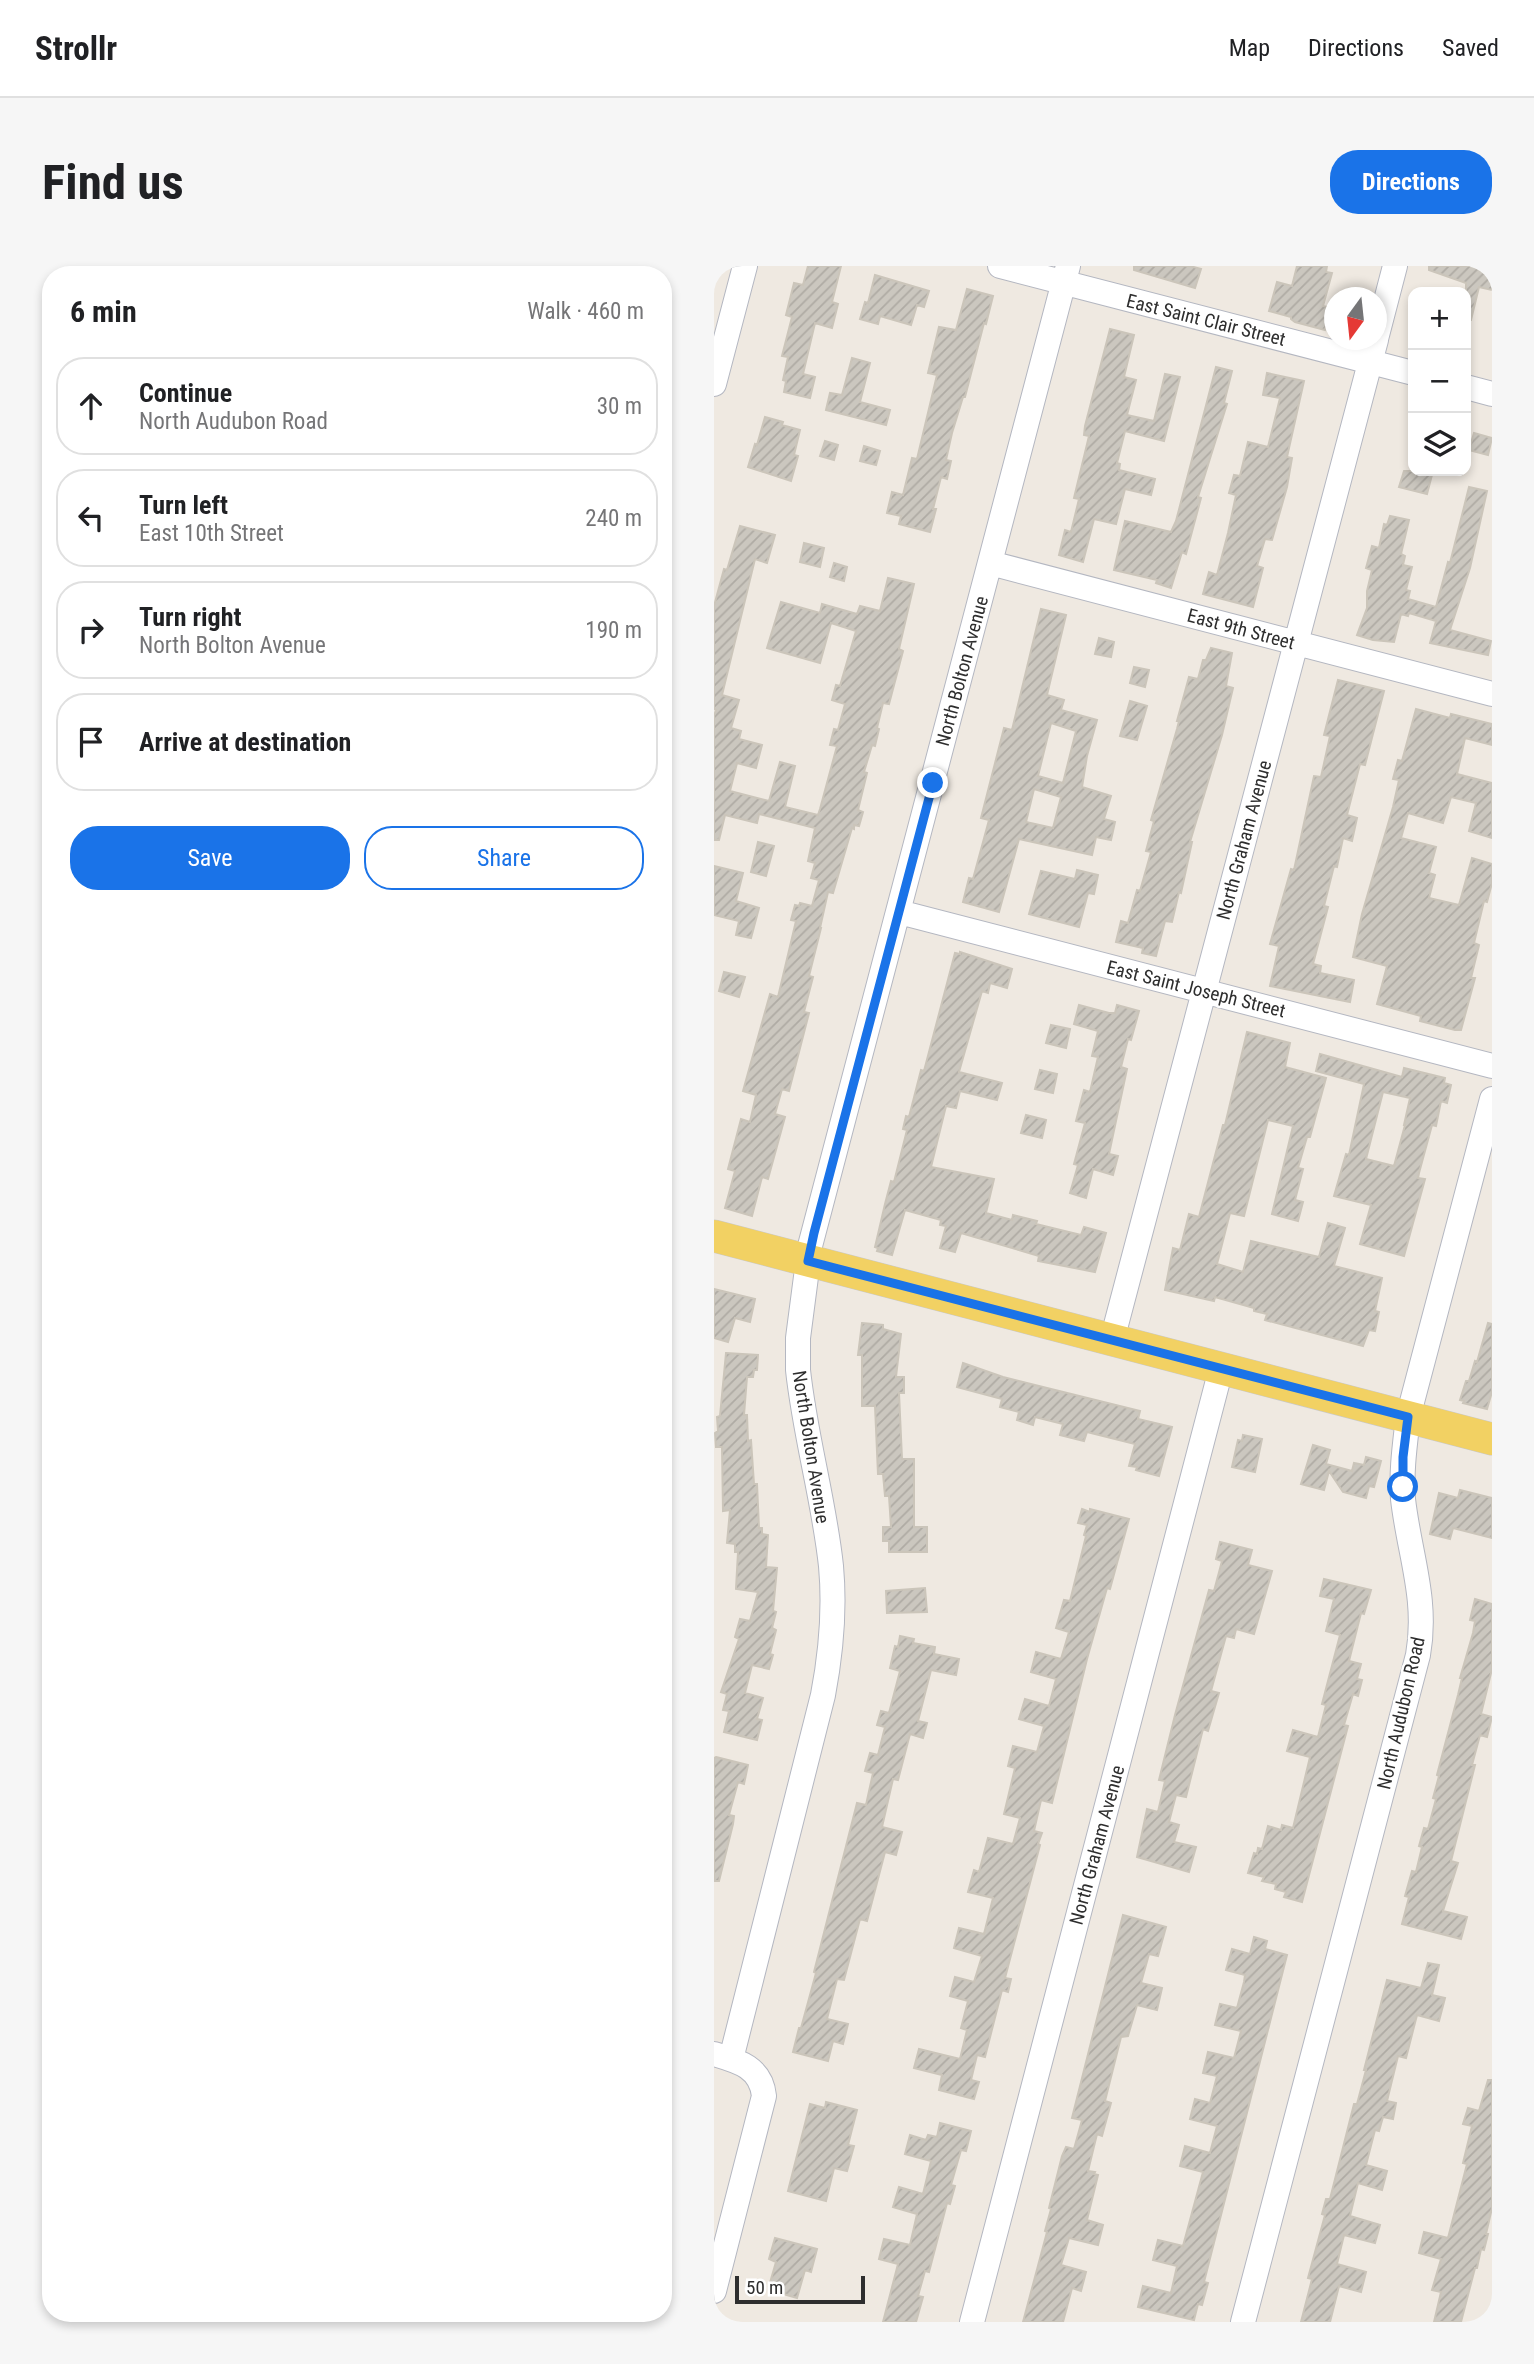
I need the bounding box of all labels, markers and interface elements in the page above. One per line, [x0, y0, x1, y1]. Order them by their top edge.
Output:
text: Strollr [35, 29, 117, 68]
text: Map [1229, 34, 1270, 62]
text: Directions [1308, 34, 1404, 62]
text: Saved [1442, 34, 1499, 62]
button: Directions [1330, 150, 1492, 214]
text: Find us [42, 154, 184, 211]
north arrow [1324, 287, 1387, 350]
map controls [1408, 287, 1471, 476]
button: + [1408, 287, 1471, 350]
street label: East Saint Clair Street [1124, 289, 1288, 351]
text: 6 min [70, 294, 137, 329]
text: Walk · 460 m [527, 298, 644, 325]
button: − [1408, 350, 1471, 413]
text: Continue [139, 378, 232, 408]
icon: ahead [72, 387, 110, 425]
text: 30 m [597, 393, 642, 420]
text: North Audubon Road [139, 408, 328, 435]
button: layers [1408, 413, 1471, 476]
text: Turn left [139, 490, 228, 520]
icon: left [72, 499, 110, 537]
text: 240 m [585, 505, 642, 532]
text: East 10th Street [139, 520, 284, 547]
street label: North Bolton Avenue [931, 593, 993, 748]
text: Turn right [139, 602, 241, 632]
street label: East 9th Street [1185, 604, 1297, 654]
icon: right [72, 611, 110, 649]
text: 190 m [585, 617, 642, 644]
text: North Bolton Avenue [139, 632, 326, 659]
icon: arrive [72, 723, 110, 761]
text: Arrive at destination [139, 727, 351, 757]
street label: North Graham Avenue [1212, 758, 1276, 922]
route end [917, 767, 948, 798]
button: Save [70, 826, 350, 890]
button: Share [364, 826, 644, 890]
street label: East Saint Joseph Street [1104, 956, 1288, 1022]
street label: North Bolton Avenue [788, 1369, 834, 1525]
route start [1387, 1471, 1418, 1502]
street label: North Audubon Road [1372, 1634, 1430, 1792]
street label: North Graham Avenue [1065, 1763, 1129, 1927]
scale bar [735, 2273, 864, 2305]
text: 50 m [746, 2276, 783, 2299]

